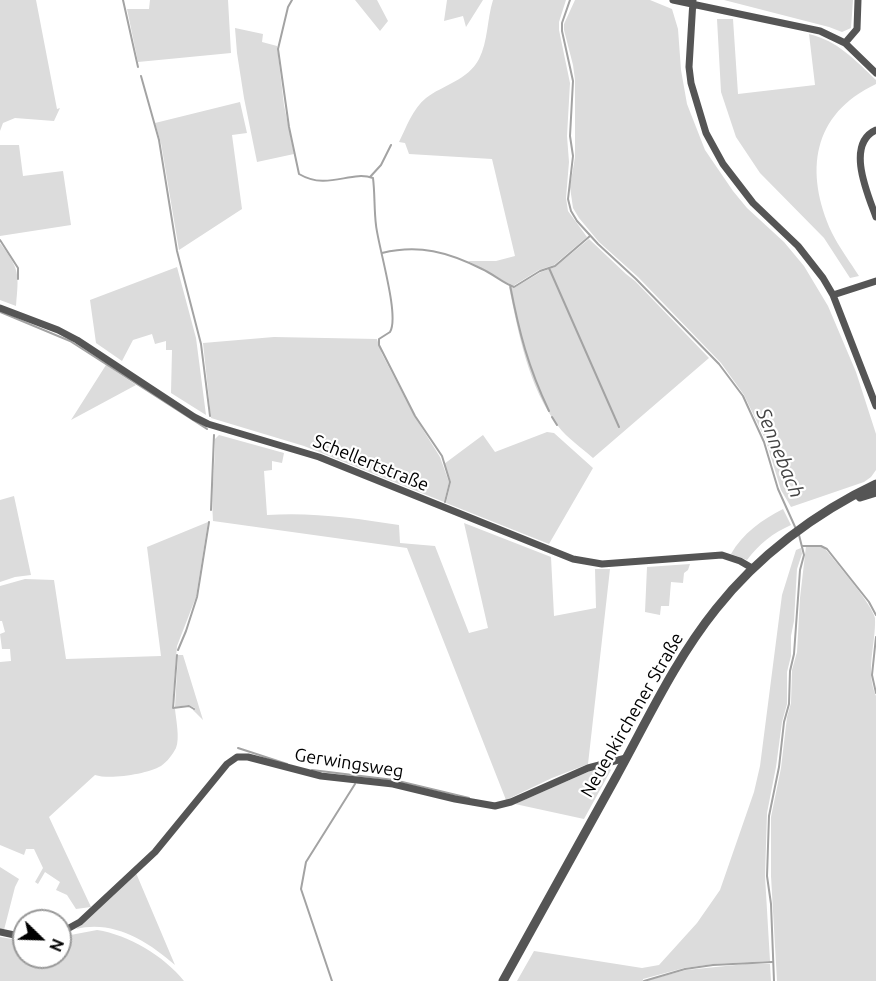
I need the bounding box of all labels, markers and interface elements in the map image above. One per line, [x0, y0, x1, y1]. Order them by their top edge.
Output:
water label: Sennebach [751, 405, 809, 501]
street label: Schellertstraße [310, 430, 432, 496]
street label: Neuenkirchener Straße [576, 629, 688, 801]
street label: Gerwingsweg [293, 744, 405, 782]
north arrow [12, 909, 72, 969]
text: N [46, 936, 67, 954]

